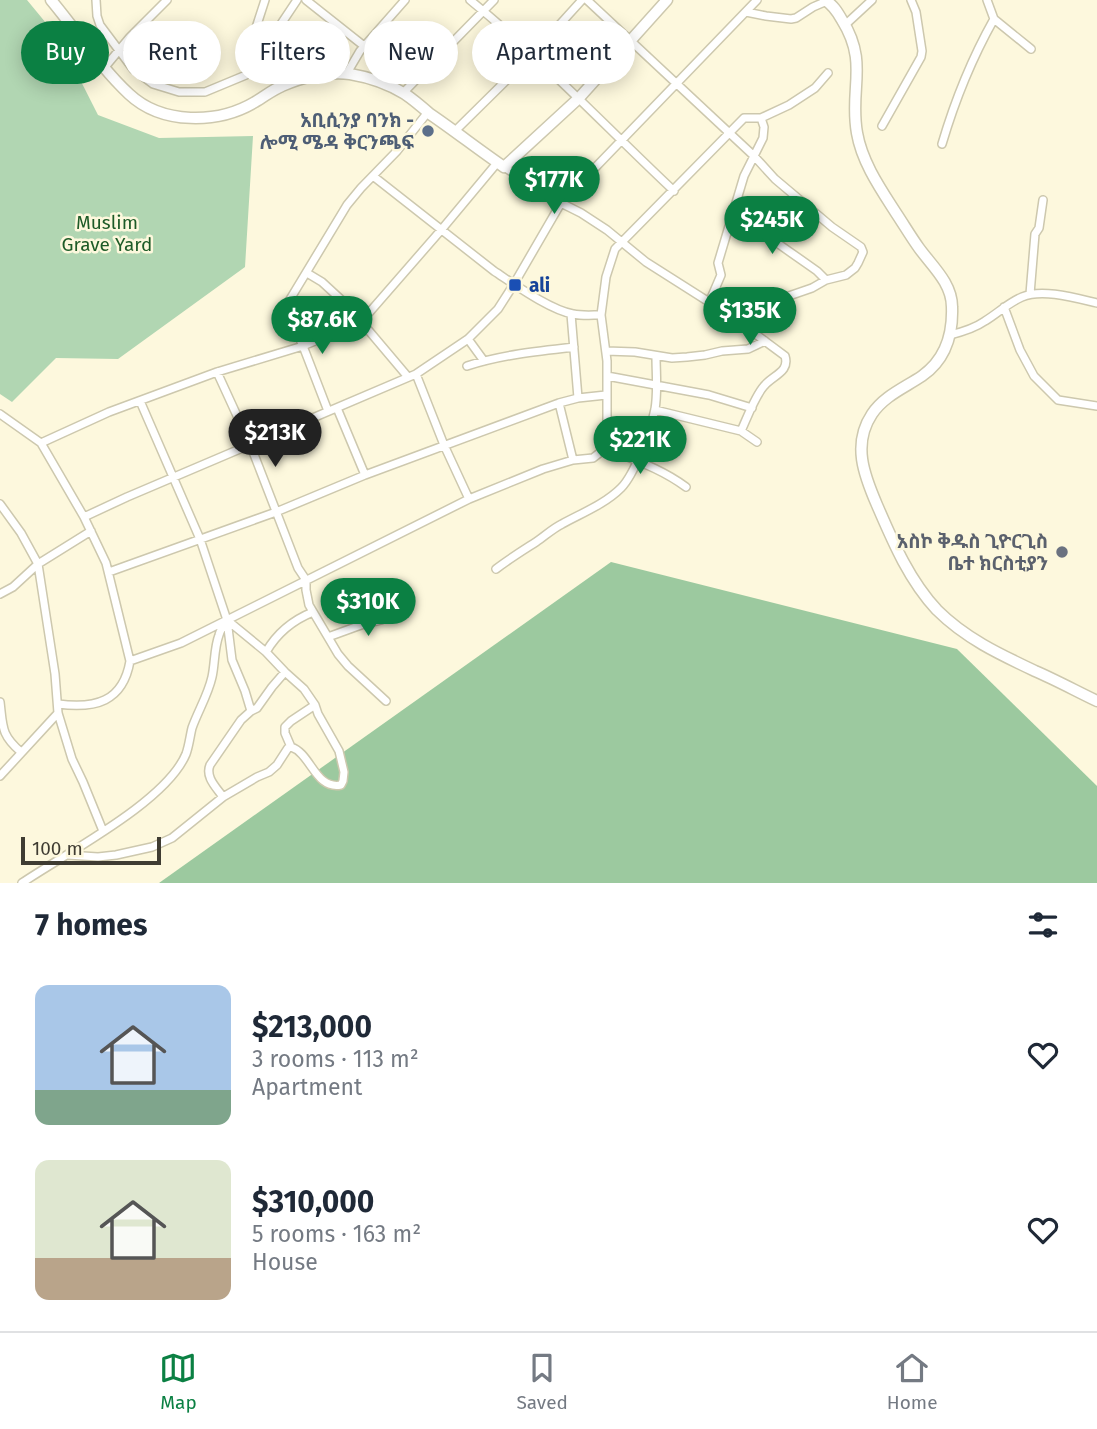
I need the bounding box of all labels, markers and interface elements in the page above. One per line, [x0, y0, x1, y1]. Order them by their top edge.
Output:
chip: Buy [21, 21, 109, 84]
chip: Rent [123, 21, 221, 84]
chip: Filters [235, 21, 350, 84]
chip: New [364, 21, 458, 84]
chip: Apartment [472, 21, 635, 84]
place label: አቢሲንያ ባንክ - ሎሚ ሜዳ ቅርንጫፍ [260, 109, 414, 154]
marker: አቢሲንያ ባንክ - ሎሚ ሜዳ ቅርንጫፍ [420, 123, 436, 139]
pin: $177K [505, 156, 603, 216]
text: $177K [525, 165, 583, 193]
pin: $245K [723, 196, 821, 256]
text: $245K [740, 205, 804, 233]
park label: Muslim Grave Yard [62, 211, 152, 256]
place label: ali [529, 274, 550, 297]
marker: ali [507, 277, 523, 293]
pin: $135K [701, 288, 799, 347]
pin: $87.6K [265, 296, 379, 356]
text: $135K [719, 296, 781, 324]
text: $87.6K [287, 305, 357, 333]
pin: $213K [226, 410, 324, 469]
pin: $221K [591, 416, 689, 476]
text: $213K [245, 418, 305, 446]
text: $221K [610, 425, 670, 453]
place label: አስኮ ቅዱስ ጊዮርጊስ ቤተ ክርስቲያን [897, 530, 1048, 575]
marker: አስኮ ቅዱስ ጊዮርጊስ ቤተ ክርስቲያን [1054, 544, 1070, 560]
pin: $310K [319, 578, 417, 638]
text: $310K [337, 587, 399, 615]
scale bar [21, 834, 161, 866]
text: 100 m [32, 837, 83, 860]
icon: filters [1024, 906, 1062, 944]
text: 7 homes [35, 907, 147, 943]
text: $213,000 [252, 1009, 372, 1045]
icon: home [91, 1013, 175, 1097]
icon: heart [1024, 1036, 1062, 1074]
text: 3 rooms · 113 m² [252, 1045, 419, 1073]
text: Apartment [252, 1073, 362, 1101]
text: $310,000 [252, 1184, 374, 1220]
icon: home [91, 1188, 175, 1272]
icon: heart [1024, 1211, 1062, 1249]
text: 5 rooms · 163 m² [252, 1220, 421, 1248]
text: House [252, 1248, 318, 1276]
tab: Map [159, 1349, 197, 1414]
tab: Saved [516, 1349, 568, 1414]
tab: Home [887, 1349, 937, 1414]

